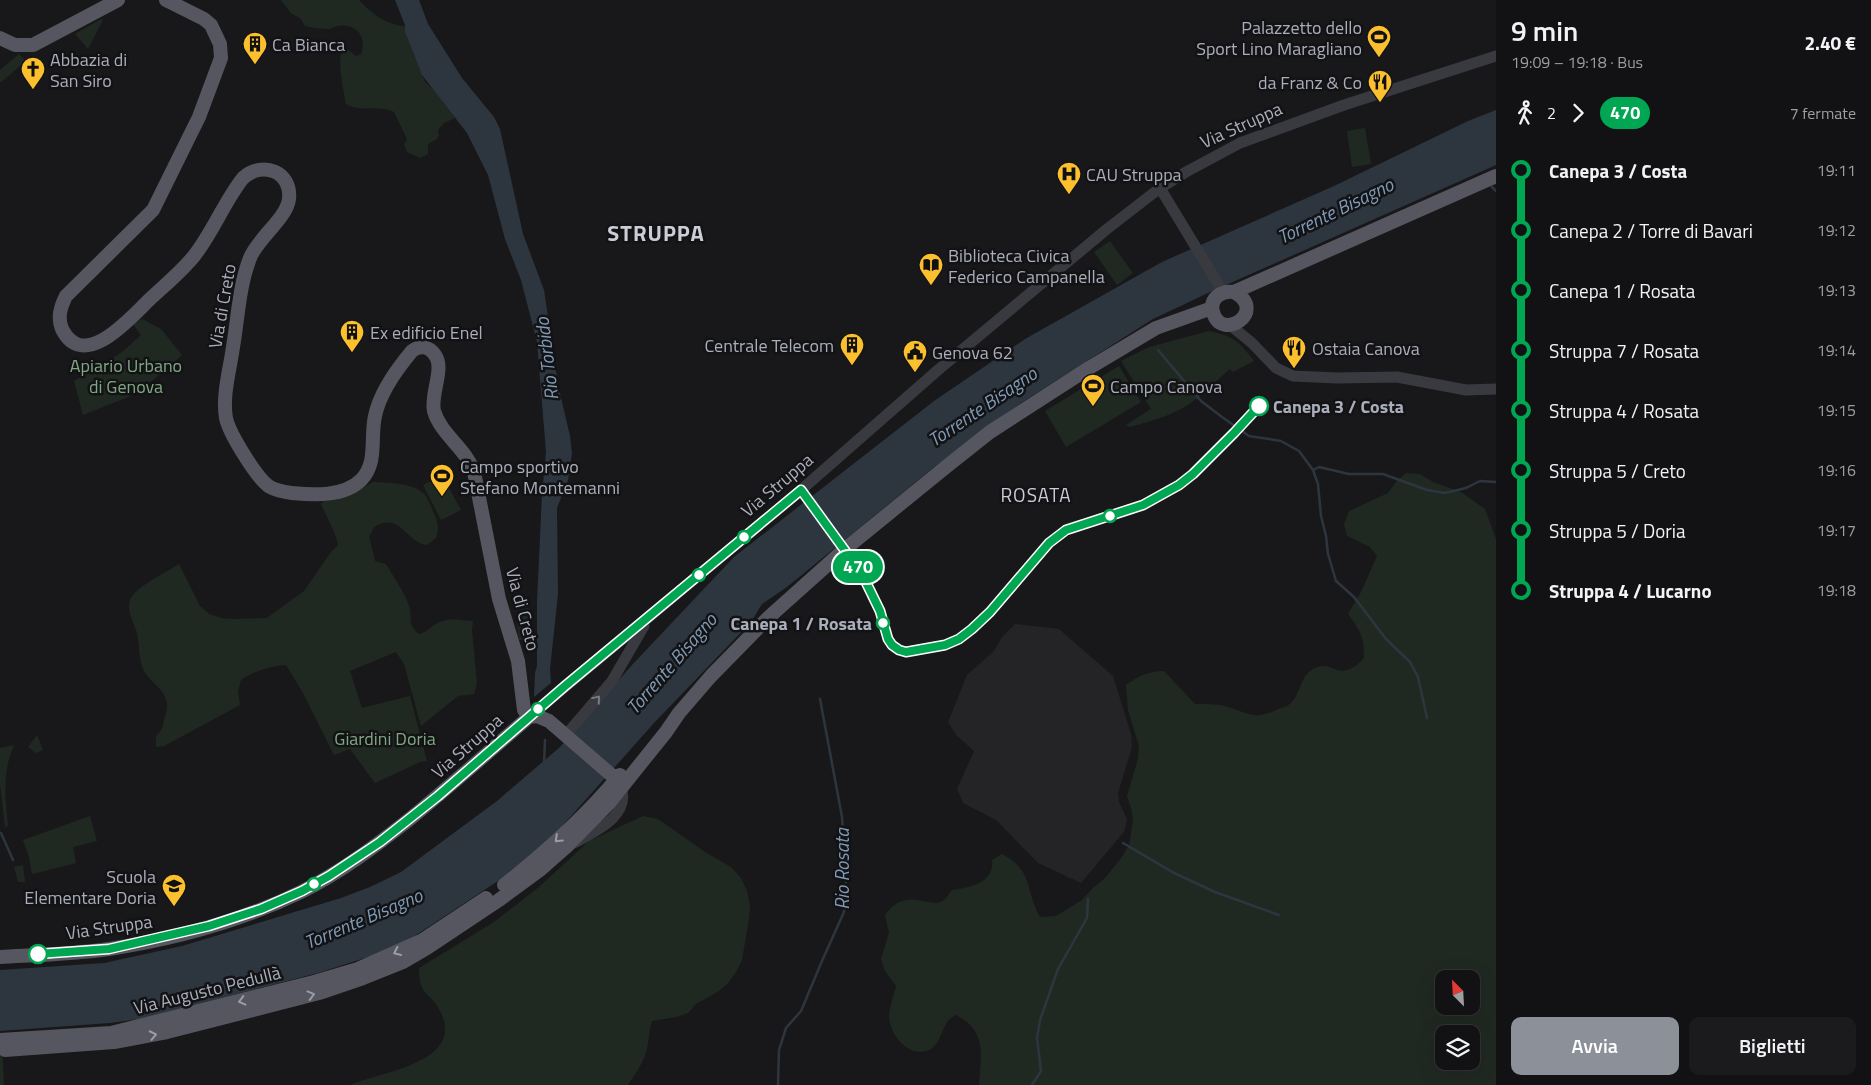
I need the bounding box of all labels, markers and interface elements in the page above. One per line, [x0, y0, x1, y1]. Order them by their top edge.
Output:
text: 9 min [1511, 9, 1578, 52]
place label: Palazzetto dello Sport Lino Maragliano [1196, 14, 1362, 62]
sports icon: Palazzetto dello Sport Lino Maragliano [1366, 24, 1392, 58]
text: 2.40 € [1804, 28, 1856, 57]
building icon: Ca Bianca [242, 31, 268, 65]
place label: Ca Bianca [272, 31, 345, 58]
place label: Abbazia di San Siro [50, 46, 127, 94]
text: 19:09 – 19:18 · Bus [1511, 50, 1643, 74]
church icon: Abbazia di San Siro [20, 56, 46, 90]
place label: da Franz & Co [1258, 69, 1362, 96]
restaurant icon: da Franz & Co [1367, 69, 1393, 103]
street label: Via Struppa [1196, 95, 1286, 155]
icon: walk [1511, 99, 1539, 127]
icon: forward [1564, 99, 1592, 127]
text: 470 [1610, 99, 1640, 126]
text: 2 [1547, 101, 1556, 125]
text: 7 fermate [1790, 101, 1856, 125]
text: Canepa 3 / Costa [1549, 156, 1687, 185]
text: 19:11 [1817, 158, 1856, 182]
hospital icon: CAU Struppa [1056, 161, 1082, 195]
place label: CAU Struppa [1086, 161, 1182, 188]
water label: Torrente Bisagno [1272, 169, 1399, 251]
district label: STRUPPA [607, 216, 705, 250]
text: Canepa 2 / Torre di Bavari [1549, 216, 1753, 245]
text: 19:12 [1817, 218, 1856, 242]
place label: Biblioteca Civica Federico Campanella [948, 242, 1105, 290]
library icon: Biblioteca Civica Federico Campanella [918, 252, 944, 286]
street label: Via di Creto [201, 262, 243, 350]
text: Canepa 1 / Rosata [1549, 276, 1695, 305]
text: 19:13 [1817, 278, 1856, 302]
water label: Rio Torbido [526, 315, 565, 402]
building icon: Ex edificio Enel [339, 319, 365, 353]
place label: Ex edificio Enel [370, 319, 483, 346]
place label: Centrale Telecom [704, 332, 834, 359]
building icon: Centrale Telecom [839, 332, 865, 366]
restaurant icon: Ostaia Canova [1281, 335, 1307, 369]
place label: Ostaia Canova [1312, 335, 1420, 362]
text: Struppa 7 / Rosata [1549, 336, 1699, 365]
text: 19:14 [1817, 338, 1856, 362]
public building icon: Genova 62 [902, 339, 928, 373]
place label: Genova 62 [932, 339, 1013, 366]
park label: Apiario Urbano di Genova [70, 352, 182, 400]
water label: Torrente Bisagno [922, 358, 1043, 453]
sports icon: Campo Canova [1080, 373, 1106, 407]
place label: Campo Canova [1110, 373, 1222, 400]
place label: Canepa 3 / Costa [1273, 393, 1404, 420]
marker: Canepa 3 / Costa [1249, 396, 1269, 416]
text: Struppa 4 / Rosata [1549, 396, 1699, 425]
text: 19:15 [1817, 398, 1856, 422]
street label: Via Struppa [735, 447, 819, 523]
place label: Campo sportivo Stefano Montemanni [460, 453, 620, 501]
text: Struppa 5 / Creto [1549, 456, 1686, 485]
text: 19:16 [1817, 458, 1856, 482]
sports icon: Campo sportivo Stefano Montemanni [429, 463, 455, 497]
district label: ROSATA [1000, 480, 1072, 509]
unlabelled marker [1103, 509, 1117, 523]
text: Struppa 5 / Doria [1549, 516, 1686, 545]
text: 19:17 [1817, 518, 1856, 542]
unlabelled marker [737, 530, 751, 544]
line badge: 470 [829, 551, 887, 583]
text: 470 [843, 553, 873, 580]
street label: Via di Creto [499, 564, 547, 654]
unlabelled marker [692, 568, 706, 582]
text: Struppa 4 / Lucarno [1549, 576, 1712, 605]
text: 19:18 [1817, 578, 1856, 602]
water label: Torrente Bisagno [619, 605, 724, 720]
place label: Canepa 1 / Rosata [731, 610, 872, 637]
marker: Canepa 1 / Rosata [876, 616, 890, 630]
one-way arrow [591, 695, 600, 704]
unlabelled marker [531, 702, 545, 716]
street label: Via Struppa [425, 707, 509, 785]
park label: Giardini Doria [334, 725, 436, 752]
water label: Rio Rosata [827, 827, 856, 910]
one-way arrow [554, 833, 563, 842]
place label: Scuola Elementare Doria [24, 863, 156, 911]
school or university icon: Scuola Elementare Doria [161, 873, 187, 907]
unlabelled marker [307, 877, 321, 891]
water label: Torrente Bisagno [299, 880, 427, 956]
street label: Via Struppa [64, 908, 154, 946]
unlabelled marker [28, 944, 48, 964]
one-way arrow [393, 945, 402, 956]
street label: Via Augusto Pedullà [131, 959, 283, 1021]
north arrow [1435, 970, 1480, 1015]
map controls [1435, 970, 1480, 1070]
one-way arrow [306, 990, 315, 1001]
one-way arrow [238, 995, 247, 1006]
button: Avvia [1511, 1017, 1679, 1075]
button: Biglietti [1689, 1017, 1856, 1075]
button: layers [1435, 1025, 1480, 1070]
one-way arrow [149, 1030, 158, 1041]

